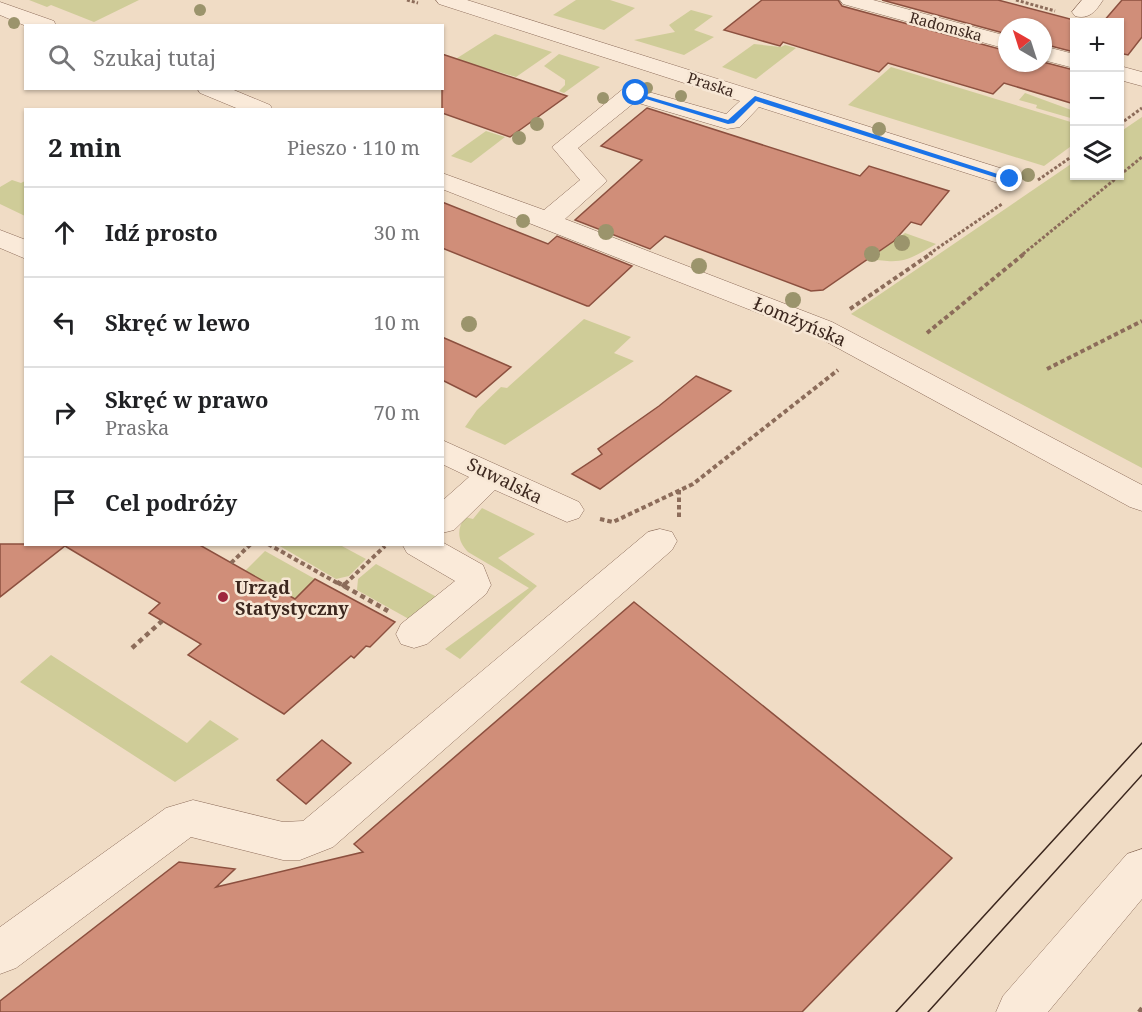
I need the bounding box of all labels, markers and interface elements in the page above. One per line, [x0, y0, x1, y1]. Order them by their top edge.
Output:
street label: Radomska [908, 7, 984, 45]
north arrow [998, 18, 1052, 72]
map controls [1070, 18, 1124, 180]
button: + [1070, 18, 1124, 72]
search box [24, 24, 444, 90]
icon: search [45, 41, 78, 74]
text: Szukaj tutaj [93, 42, 216, 72]
street label: Praska [685, 67, 737, 101]
button: − [1070, 72, 1124, 126]
route start [622, 79, 648, 105]
button: layers [1070, 126, 1124, 180]
text: 2 min [48, 129, 122, 165]
text: Pieszo · 110 m [287, 134, 420, 161]
route end [996, 165, 1022, 191]
icon: ahead [48, 216, 81, 249]
text: Idź prosto [105, 217, 218, 247]
text: 30 m [374, 219, 420, 246]
street label: Łomżyńska [750, 291, 850, 351]
icon: left [48, 306, 81, 339]
text: Skręć w lewo [105, 307, 250, 337]
text: 10 m [374, 309, 420, 336]
text: Skręć w prawo [105, 384, 268, 414]
icon: right [48, 396, 81, 429]
text: 70 m [374, 399, 420, 426]
text: Praska [105, 414, 169, 441]
street label: Suwalska [463, 451, 547, 509]
icon: arrive [48, 486, 81, 519]
text: Cel podróży [105, 487, 237, 517]
place label: Urząd Statystyczny [235, 575, 349, 620]
marker: Urząd Statystyczny [216, 590, 230, 604]

